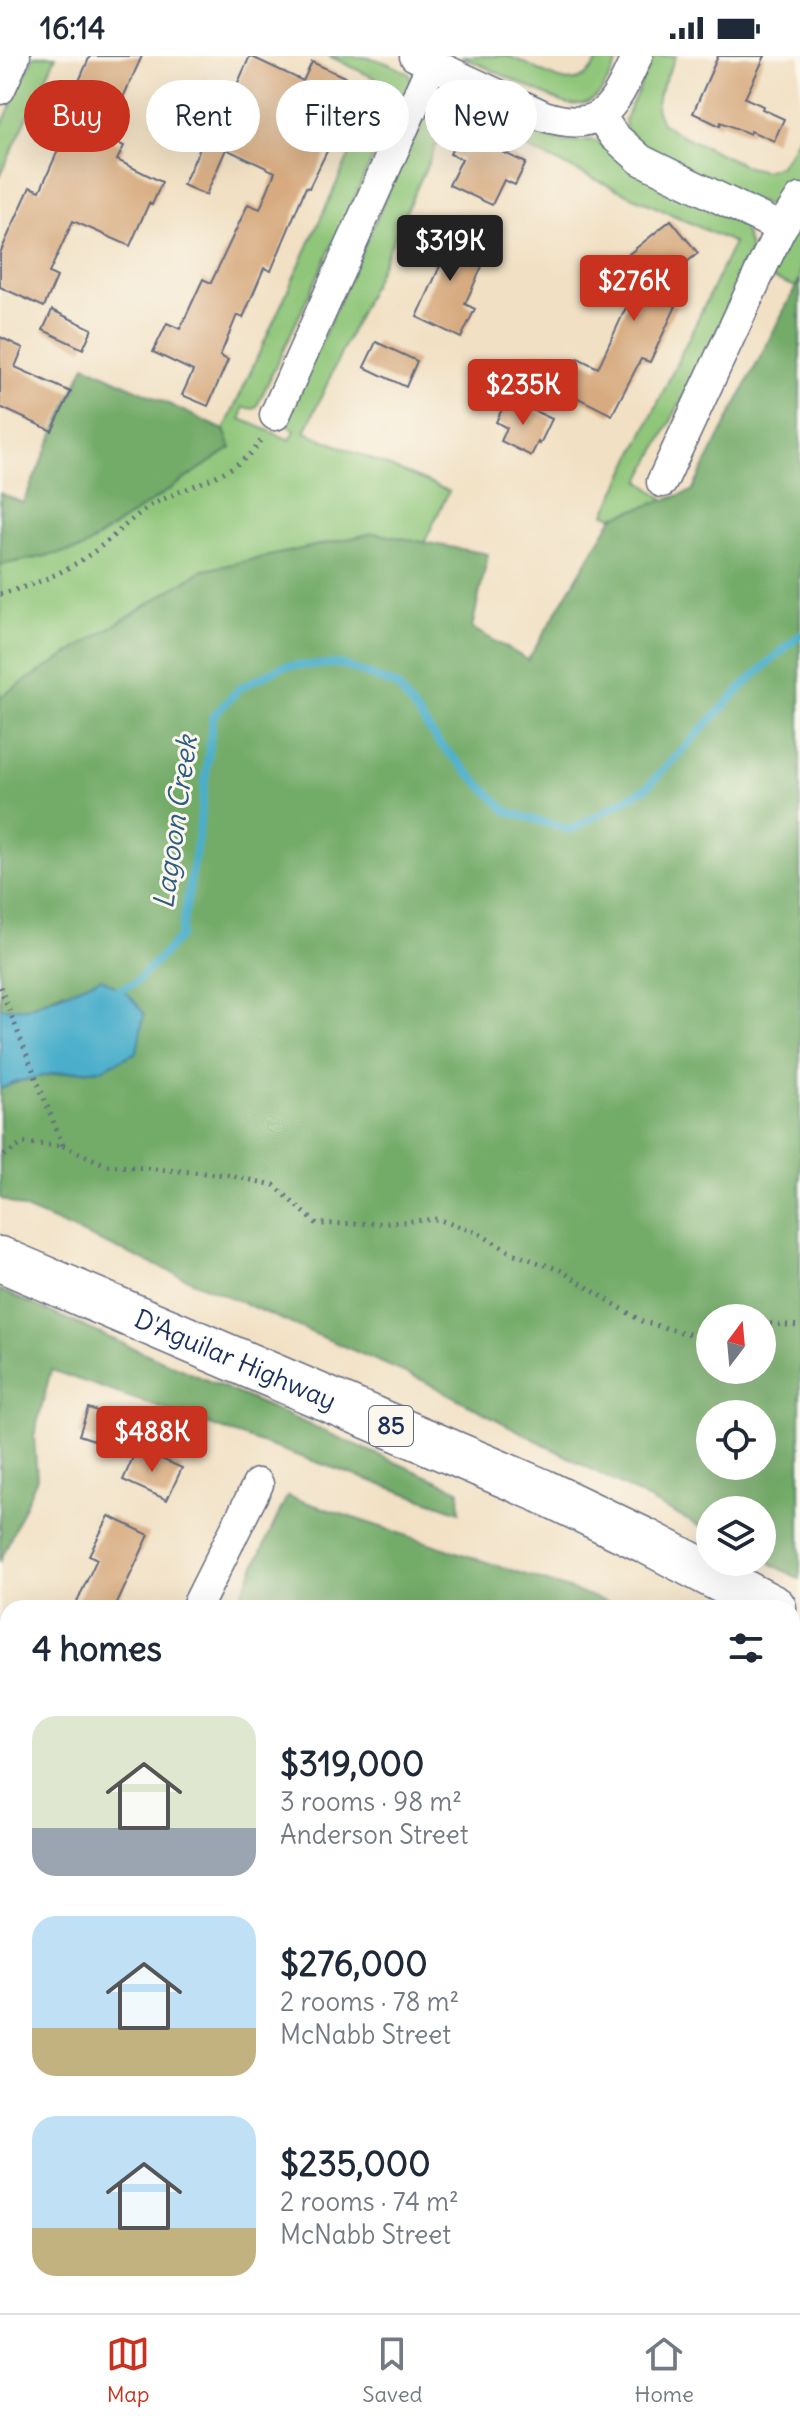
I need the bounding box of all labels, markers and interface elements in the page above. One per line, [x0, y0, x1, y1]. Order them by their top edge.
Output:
text: 16:14 [40, 9, 105, 47]
chip: Buy [24, 80, 130, 152]
chip: Rent [146, 80, 260, 152]
chip: Filters [276, 80, 409, 152]
chip: New [425, 80, 537, 152]
pin: $319K [394, 215, 506, 283]
text: $319K [415, 224, 485, 257]
pin: $276K [578, 255, 690, 323]
text: $276K [598, 264, 670, 297]
pin: $235K [467, 359, 579, 427]
text: $235K [486, 368, 560, 401]
water label: Lagoon Creek [145, 732, 205, 911]
street label: D'Aguilar Highway [130, 1302, 341, 1417]
north arrow [696, 1304, 776, 1384]
map controls [696, 1304, 776, 1576]
button: locate [696, 1400, 776, 1480]
pin: $488K [96, 1406, 208, 1474]
road number: 85 [369, 1406, 413, 1446]
text: $488K [114, 1415, 190, 1448]
button: layers [696, 1496, 776, 1576]
icon: filters [724, 1626, 768, 1670]
text: 4 homes [32, 1627, 162, 1670]
text: $319,000 [280, 1742, 424, 1785]
icon: home [96, 1748, 192, 1844]
text: 3 rooms · 98 m² [280, 1785, 462, 1818]
text: Anderson Street [280, 1818, 469, 1851]
text: $276,000 [280, 1942, 428, 1985]
icon: home [96, 1948, 192, 2044]
text: 2 rooms · 78 m² [280, 1985, 459, 2018]
text: McNabb Street [280, 2018, 451, 2051]
text: $235,000 [280, 2142, 431, 2185]
icon: home [96, 2148, 192, 2244]
text: 2 rooms · 74 m² [280, 2185, 459, 2218]
text: McNabb Street [280, 2218, 451, 2251]
tab: Map [106, 2332, 150, 2408]
tab: Saved [362, 2332, 422, 2408]
tab: Home [635, 2332, 694, 2408]

